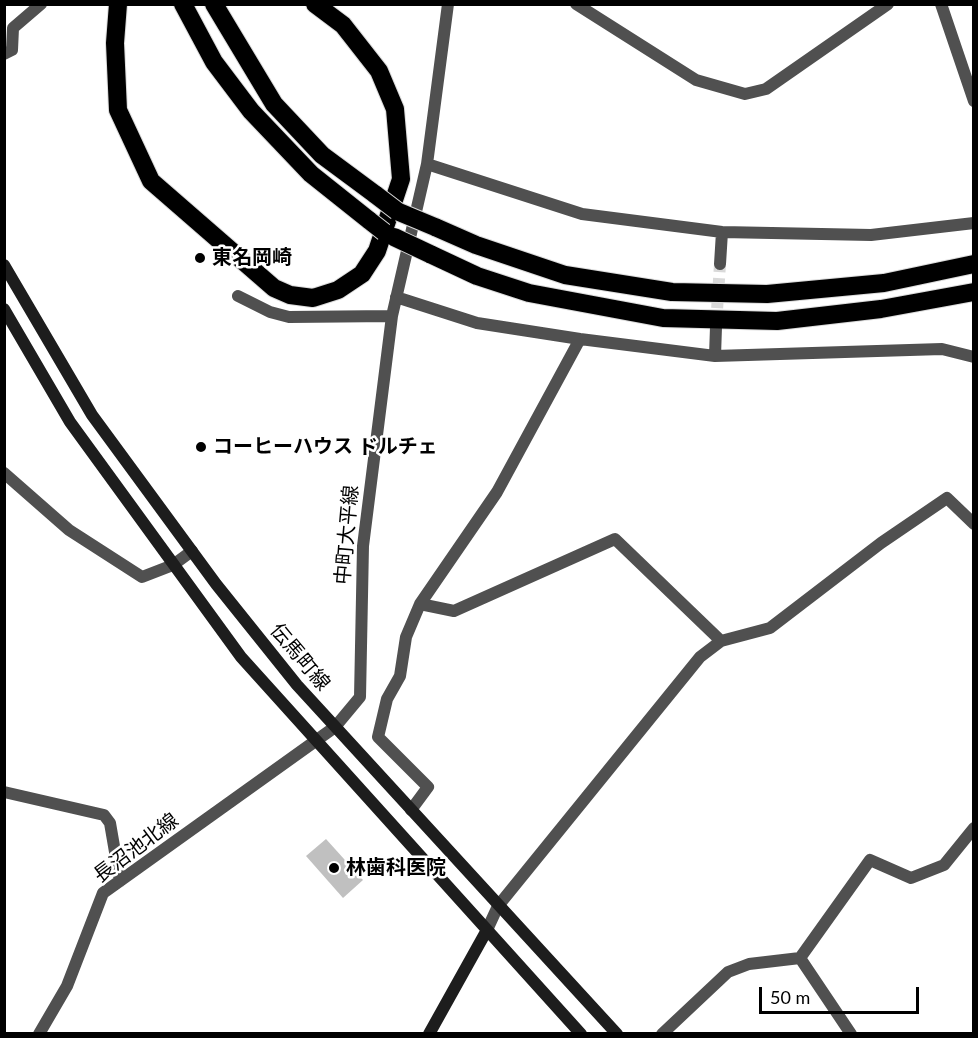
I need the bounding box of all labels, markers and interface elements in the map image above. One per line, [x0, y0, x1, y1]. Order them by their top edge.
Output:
place label: 東名岡崎 [212, 246, 292, 270]
marker: 東名岡崎 [193, 251, 207, 265]
place label: コーヒーハウス ドルチェ [213, 435, 438, 459]
marker: コーヒーハウス ドルチェ [194, 440, 208, 454]
street label: 中町大平線 [331, 484, 363, 586]
street label: 伝馬町線 [265, 619, 335, 695]
street label: 長沼池北線 [89, 808, 183, 888]
place label: 林歯科医院 [346, 856, 446, 880]
marker: 林歯科医院 [327, 861, 341, 875]
scale bar [762, 975, 922, 1013]
text: 50 m [770, 986, 810, 1008]

